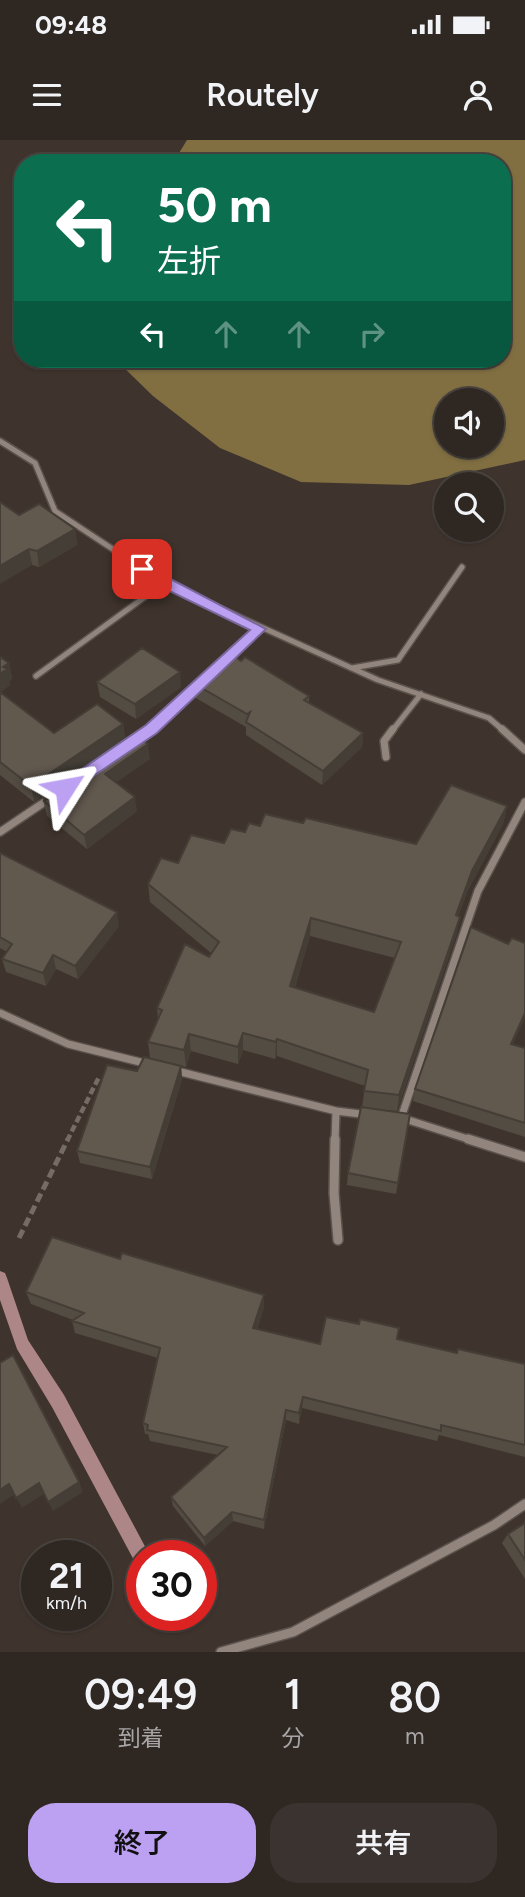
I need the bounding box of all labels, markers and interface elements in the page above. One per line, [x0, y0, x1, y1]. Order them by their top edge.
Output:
text: 09:48 [35, 9, 107, 41]
icon: menu [28, 76, 66, 114]
text: Routely [206, 76, 319, 114]
icon: person [459, 76, 497, 114]
text: 50 m [157, 175, 272, 234]
icon: left [42, 182, 133, 273]
text: 左折 [157, 242, 221, 280]
icon: left [134, 315, 172, 353]
icon: ahead [207, 315, 245, 353]
icon: ahead [280, 315, 318, 353]
icon: right [353, 315, 391, 353]
map controls [434, 388, 504, 542]
button: sound [434, 388, 504, 458]
button: search [434, 472, 504, 542]
pin [112, 539, 172, 599]
icon: arrive [123, 550, 161, 588]
position arrow [28, 751, 102, 825]
speed limit sign: 30 [126, 1540, 217, 1631]
text: 21 [49, 1555, 84, 1597]
text: km/h [46, 1592, 87, 1614]
text: 09:49 [84, 1669, 197, 1720]
text: 1 [284, 1669, 302, 1720]
text: 80 [388, 1672, 441, 1723]
text: m [405, 1722, 424, 1750]
text: 到着 [118, 1724, 164, 1752]
text: 分 [281, 1724, 304, 1752]
button: 終了 [28, 1803, 256, 1883]
button: 共有 [270, 1803, 497, 1883]

